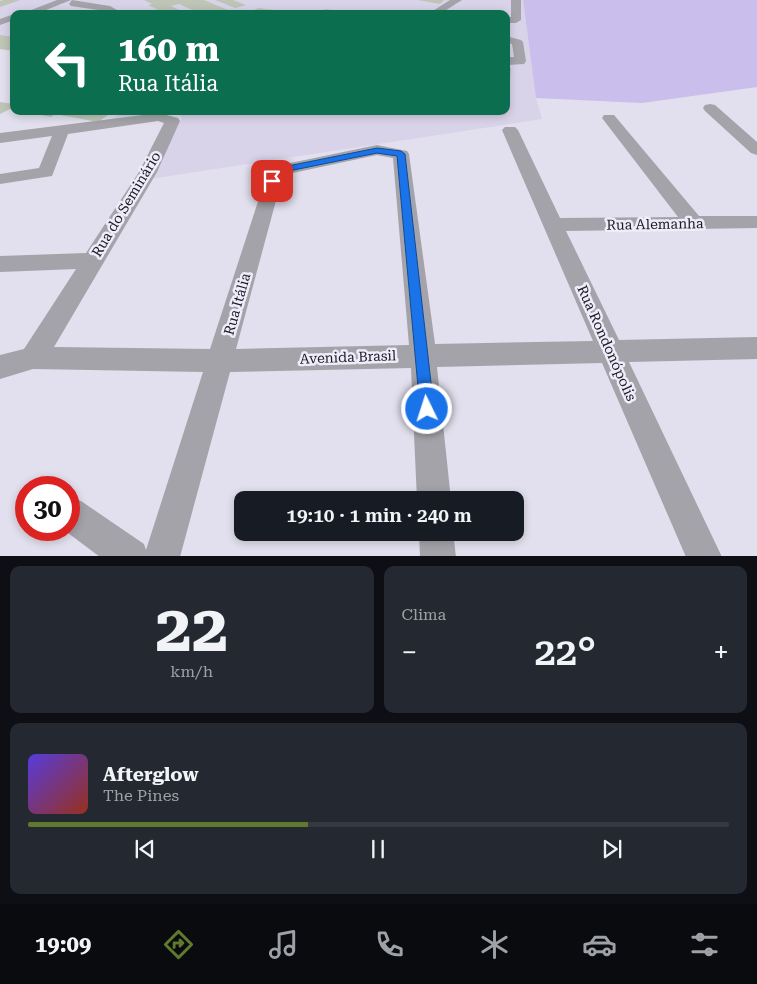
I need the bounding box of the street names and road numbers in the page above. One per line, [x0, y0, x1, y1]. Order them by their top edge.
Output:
street label: Rua do Seminário [88, 149, 164, 259]
street label: Rua Alemanha [606, 215, 704, 233]
street label: Rua Itália [221, 271, 254, 337]
street label: Rua Rondonópolis [574, 283, 640, 404]
street label: Avenida Brasil [300, 347, 397, 367]

